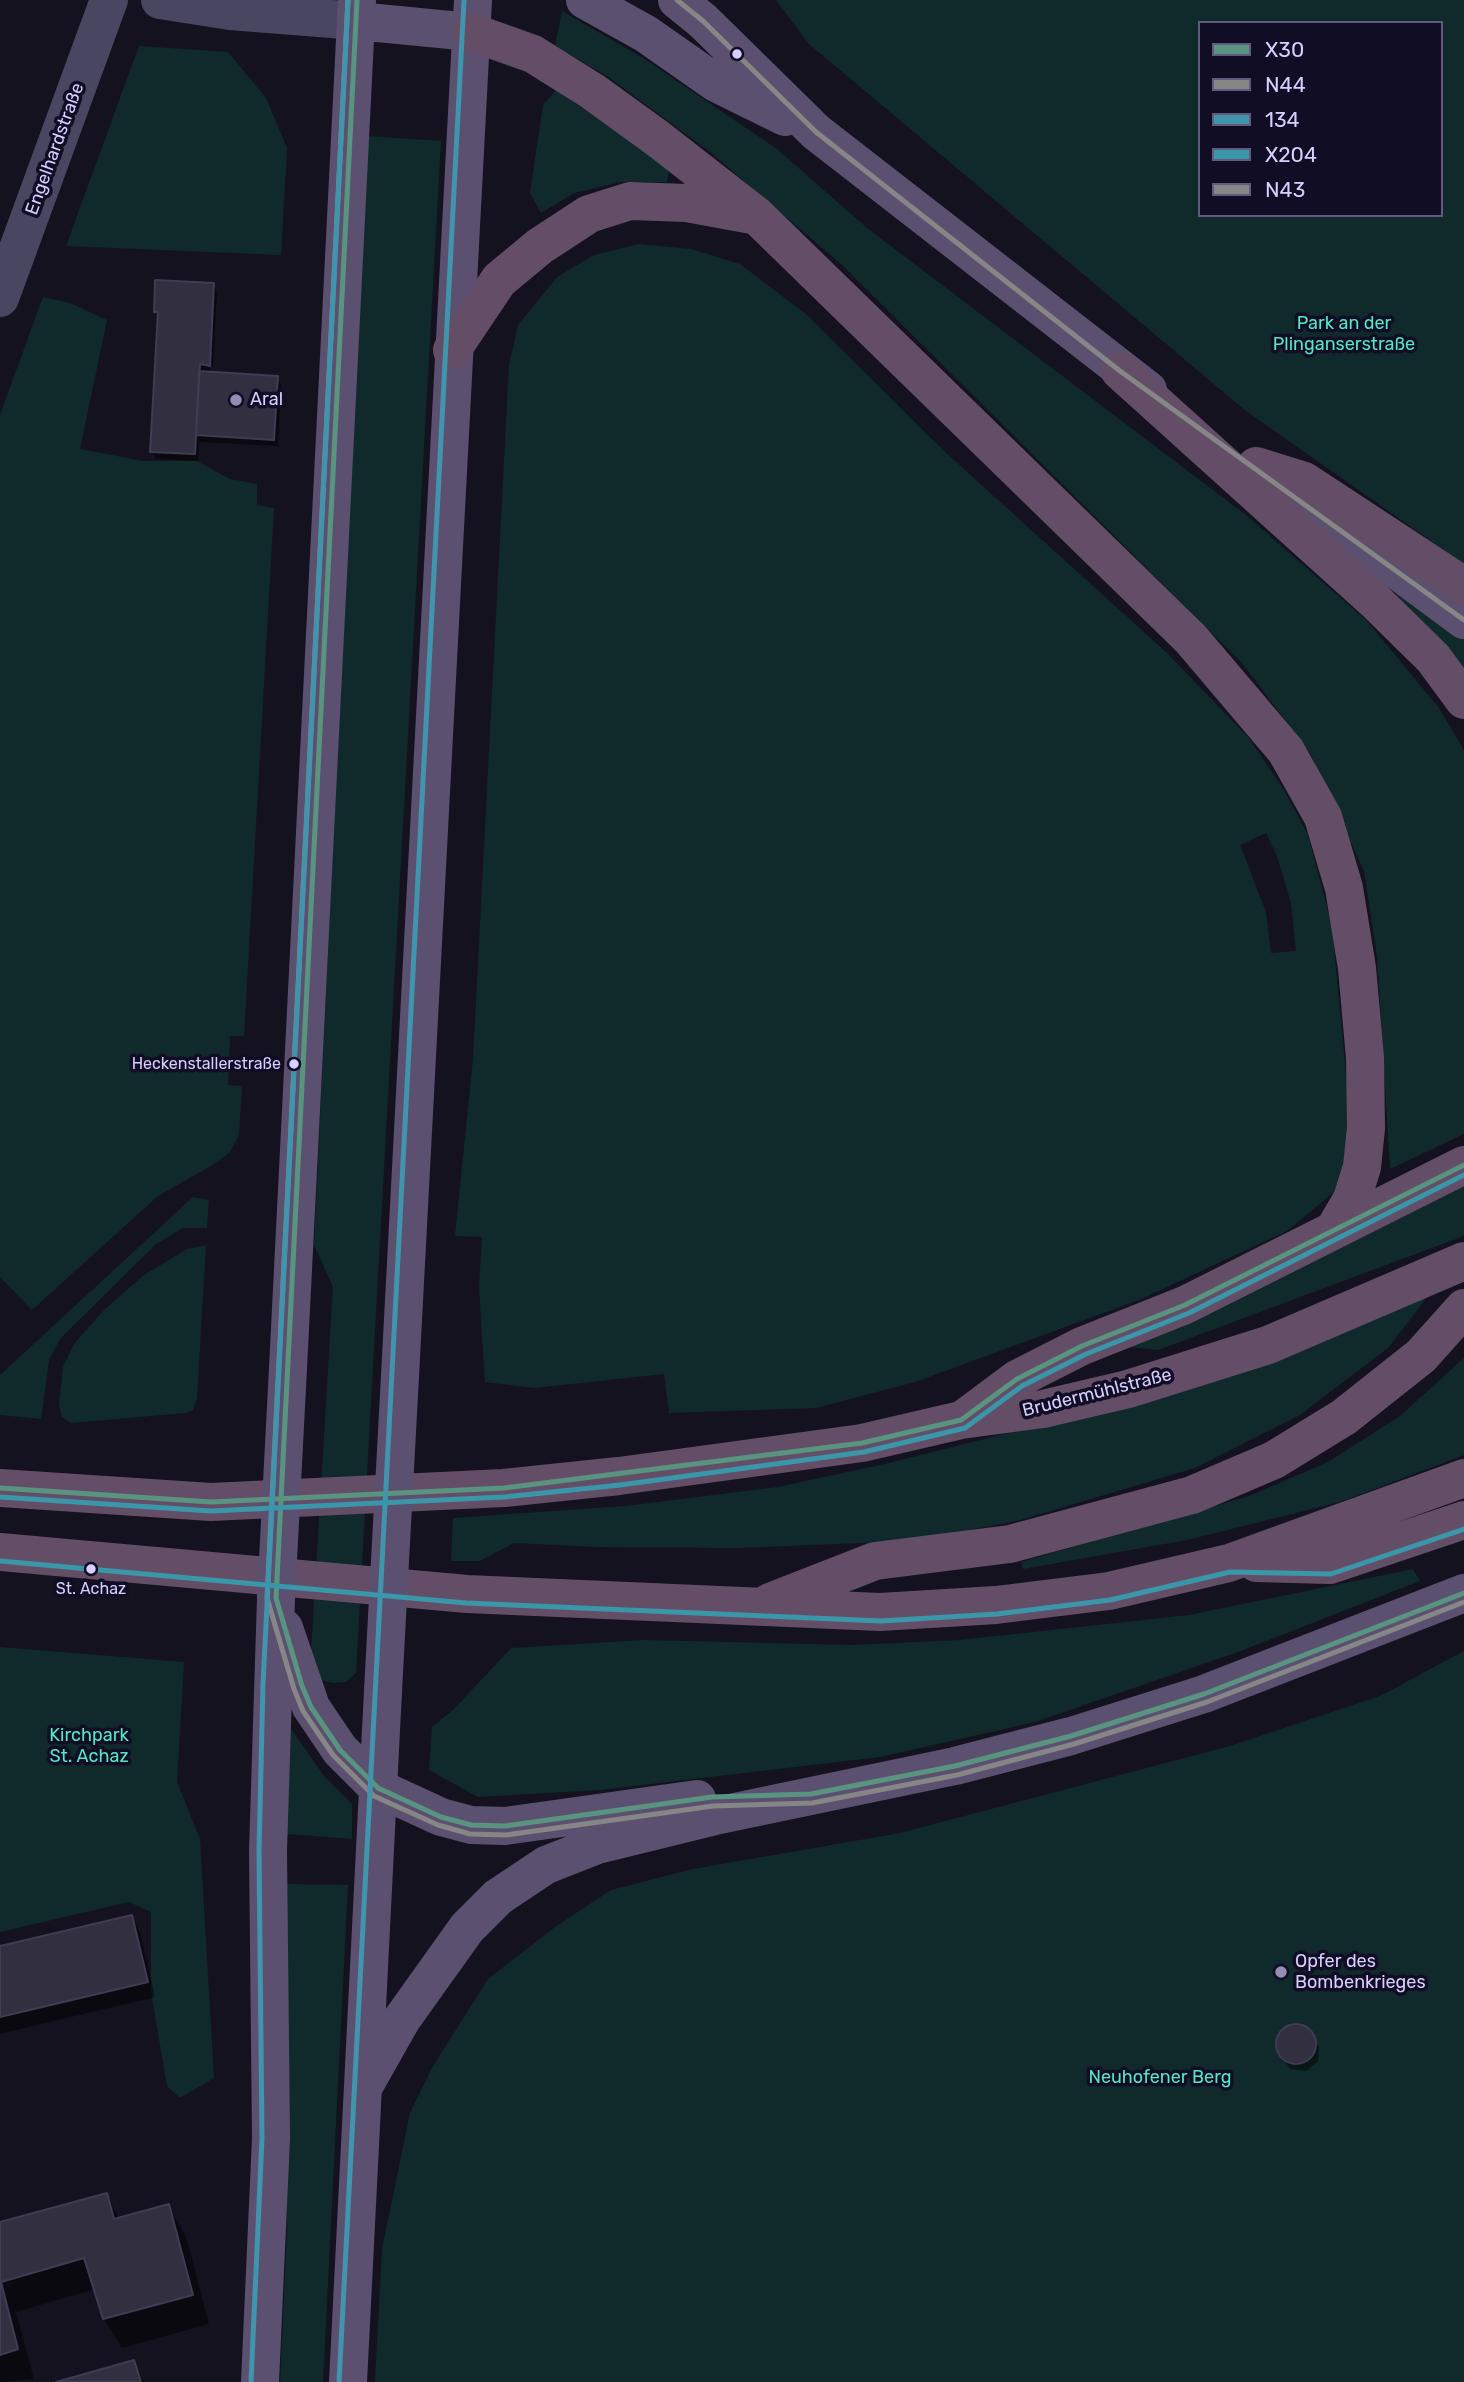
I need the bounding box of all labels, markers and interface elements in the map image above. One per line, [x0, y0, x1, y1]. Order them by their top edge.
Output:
legend [1198, 21, 1443, 217]
text: X30 [1265, 37, 1304, 62]
unlabelled marker [730, 47, 744, 61]
text: N44 [1265, 72, 1306, 97]
street label: Engelhardstraße [21, 80, 89, 218]
text: 134 [1265, 107, 1300, 132]
text: X204 [1265, 142, 1317, 167]
text: N43 [1265, 177, 1305, 202]
park label: Park an der Plinganserstraße [1273, 313, 1415, 356]
place label: Aral [250, 389, 283, 411]
marker: Aral [228, 392, 244, 408]
place label: Heckenstallerstraße [132, 1054, 281, 1074]
marker: Heckenstallerstraße [287, 1057, 301, 1071]
street label: Brudermühlstraße [1020, 1364, 1174, 1422]
marker: St. Achaz [84, 1562, 98, 1576]
place label: St. Achaz [56, 1579, 126, 1599]
park label: Kirchpark St. Achaz [49, 1725, 129, 1768]
place label: Opfer des Bombenkrieges [1295, 1951, 1426, 1994]
marker: Opfer des Bombenkrieges [1273, 1964, 1289, 1980]
park label: Neuhofener Berg [1088, 2067, 1232, 2089]

